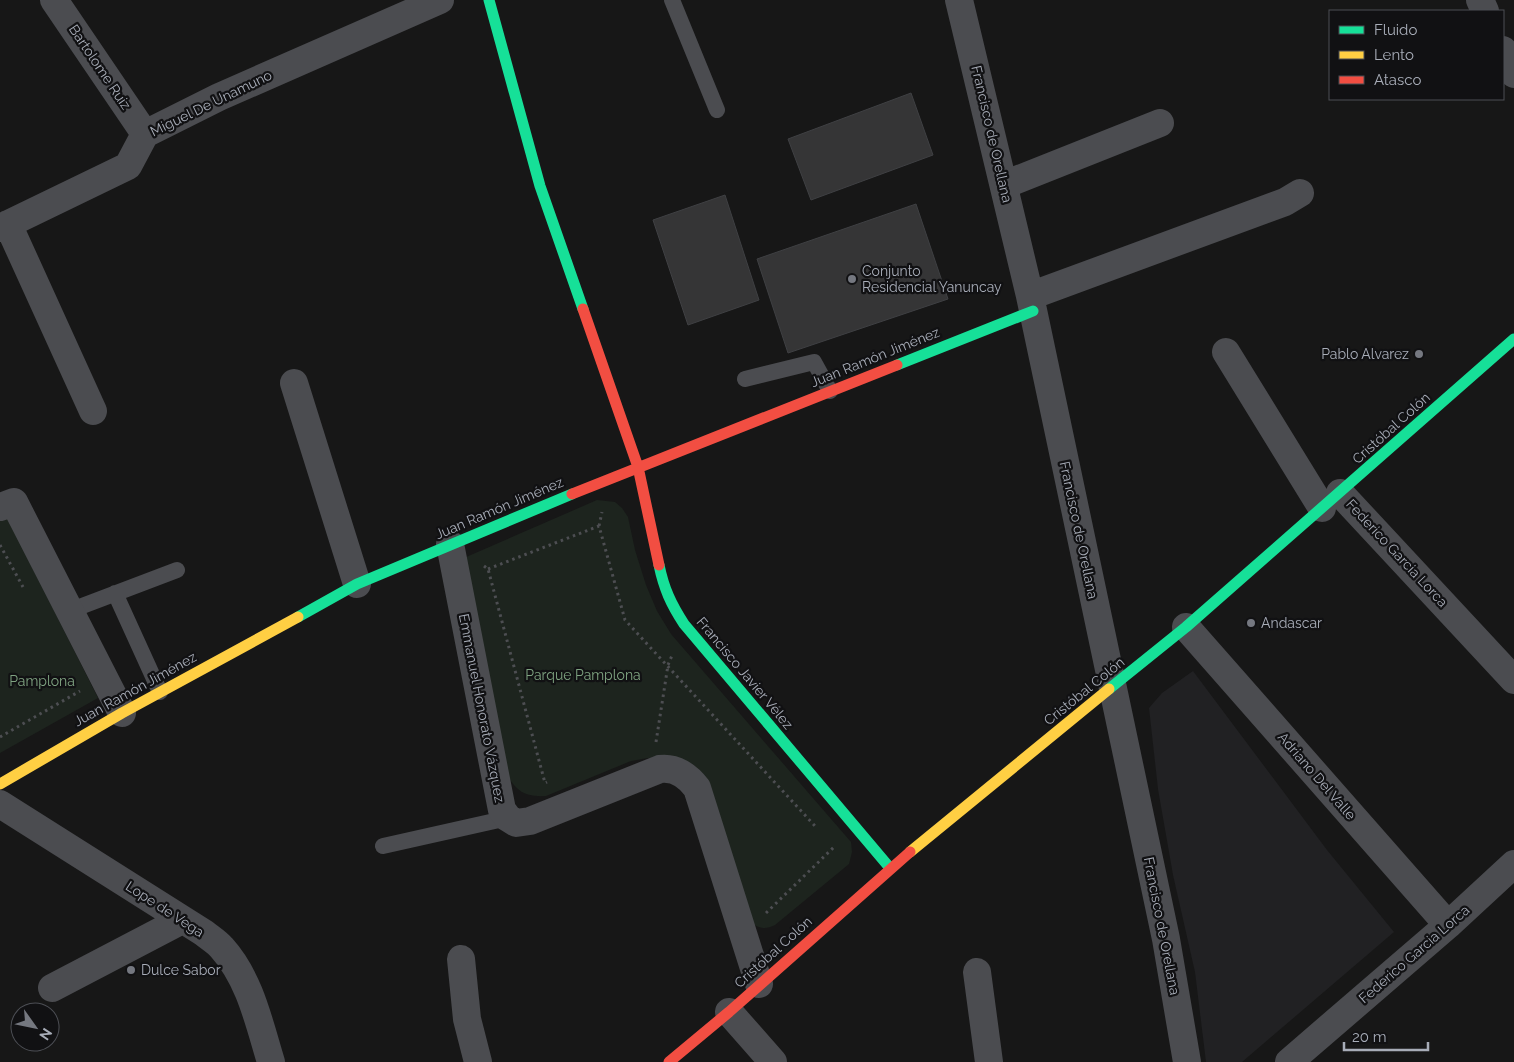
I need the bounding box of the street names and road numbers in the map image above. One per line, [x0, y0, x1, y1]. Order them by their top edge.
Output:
street label: Bartolome Ruiz [66, 22, 134, 113]
street label: Francisco de Orellana [968, 64, 1016, 204]
street label: Miguel De Unamuno [148, 67, 274, 139]
street label: Juan Ramón Jiménez [808, 324, 942, 390]
street label: Cristóbal Colón [1349, 389, 1433, 467]
street label: Francisco de Orellana [1057, 460, 1101, 600]
street label: Juan Ramón Jiménez [433, 474, 566, 542]
street label: Federico Garcia Lorca [1343, 496, 1451, 610]
street label: Emmanuel Honorato Vázquez [456, 612, 508, 804]
street label: Francisco Javier Vélez [694, 614, 797, 732]
street label: Juan Ramón Jiménez [71, 649, 199, 729]
street label: Cristóbal Colón [1041, 654, 1127, 728]
street label: Adriano Del Valle [1275, 729, 1359, 823]
street label: Francisco de Orellana [1141, 856, 1183, 996]
street label: Lope de Vega [123, 878, 207, 940]
street label: Federico Garcia Lorca [1356, 902, 1472, 1006]
street label: Cristóbal Colón [731, 913, 815, 991]

